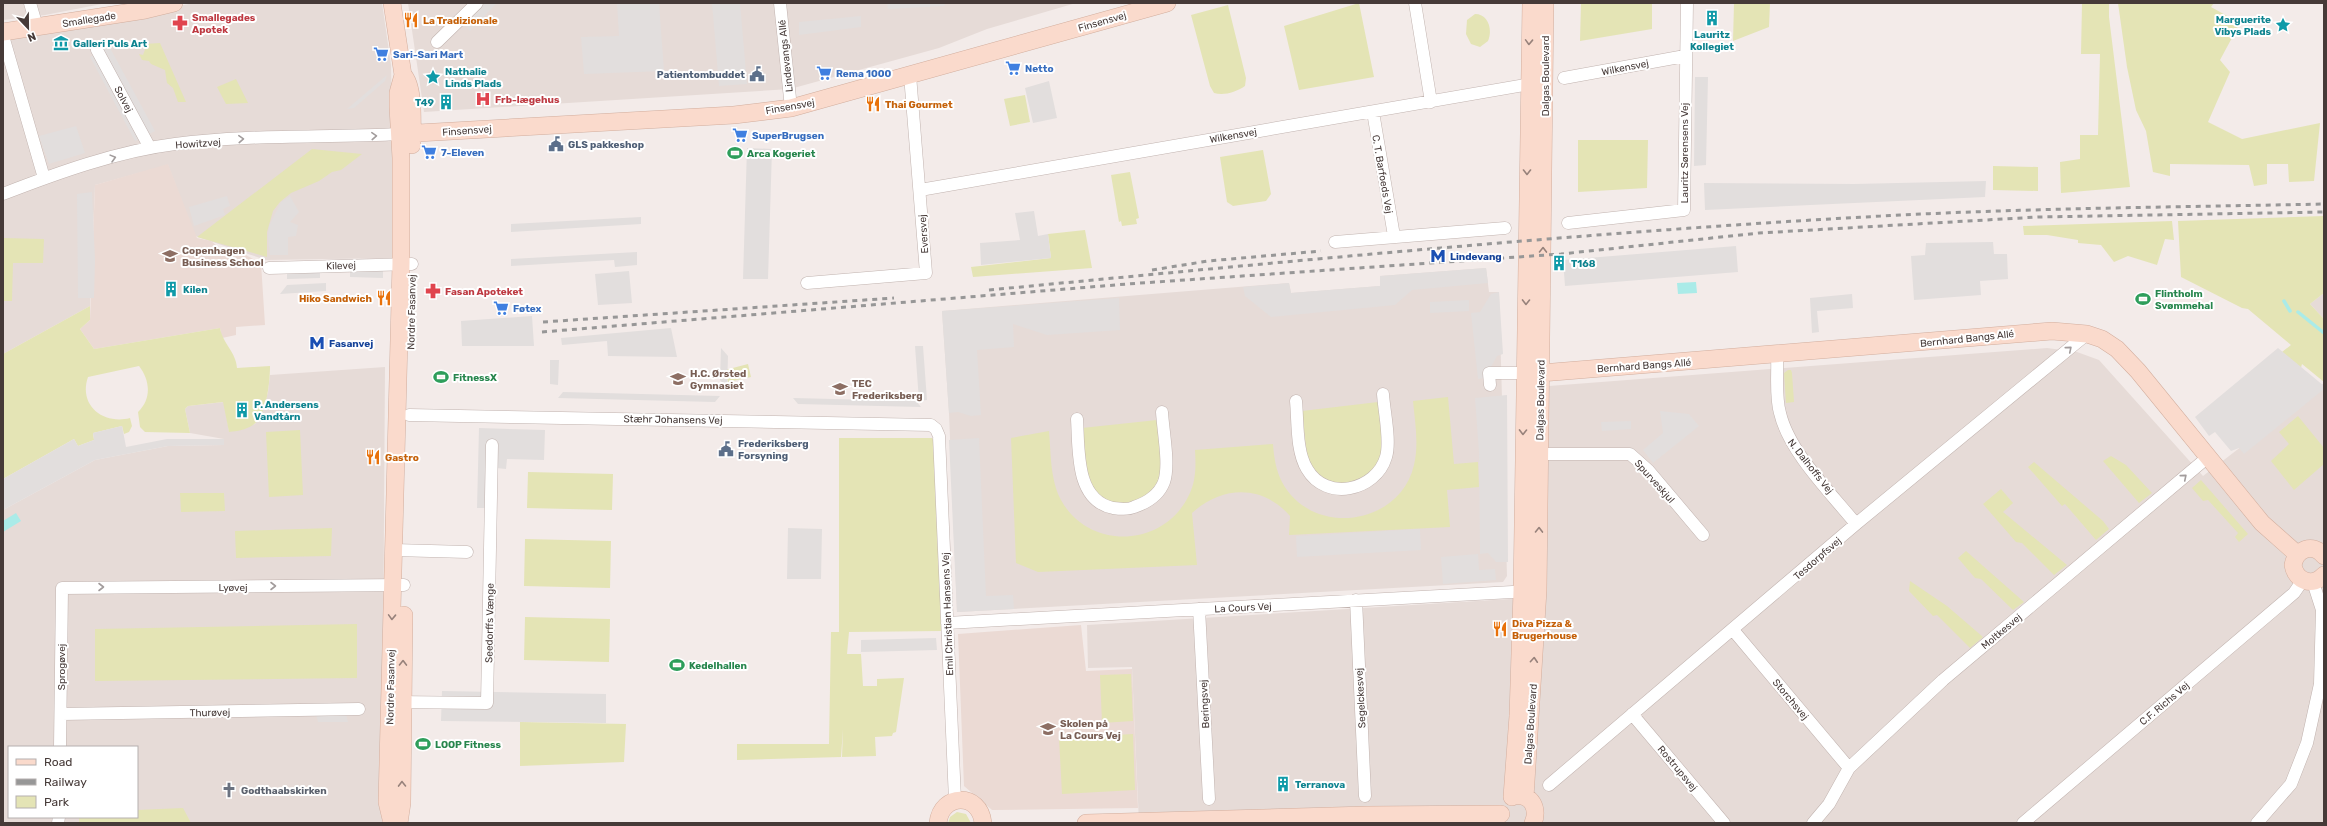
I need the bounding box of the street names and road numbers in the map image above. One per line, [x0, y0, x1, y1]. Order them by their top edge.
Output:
street label: Finsensvej [1077, 9, 1128, 35]
street label: Smallegade [61, 10, 117, 30]
street label: Lindevangs Allé [776, 19, 796, 93]
street label: Dalgas Boulevard [1540, 36, 1552, 116]
street label: Wilkensvej [1601, 58, 1650, 78]
street label: Solvej [111, 84, 135, 115]
street label: Finsensvej [765, 97, 816, 117]
street label: Lauritz Sørensens Vej [1679, 103, 1691, 203]
street label: Finsensvej [442, 123, 492, 139]
street label: Wilkensvej [1209, 126, 1258, 146]
street label: C. T. Barfoeds Vej [1369, 134, 1395, 215]
street label: Howitzvej [175, 136, 221, 152]
street label: Eversvej [917, 214, 931, 254]
street label: Kilevej [326, 259, 356, 273]
street label: Nordre Fasanvej [405, 274, 419, 350]
street label: Bernhard Bangs Allé [1919, 328, 2015, 350]
street label: Bernhard Bangs Allé [1597, 357, 1692, 375]
street label: Dalgas Boulevard [1534, 360, 1548, 440]
street label: Stæhr Johansens Vej [623, 413, 723, 427]
street label: N. Dalhoffs Vej [1785, 437, 1836, 497]
street label: Spurveskjul [1632, 458, 1677, 506]
street label: Tesdorpfsvej [1791, 535, 1844, 583]
street label: Emil Christian Hansens Vej [940, 552, 956, 676]
street label: Lyøvej [218, 582, 248, 594]
street label: Seedorffs Vænge [483, 583, 497, 663]
street label: La Cours Vej [1214, 601, 1272, 615]
street label: Moltkesvej [1979, 611, 2024, 652]
street label: Sprogøvej [56, 644, 68, 690]
street label: Nordre Fasanvej [384, 649, 398, 725]
street label: Segelckesvej [1353, 668, 1369, 728]
street label: Storchsvej [1770, 677, 1811, 723]
street label: Beringsvej [1198, 679, 1212, 729]
street label: C.F. Richs Vej [2137, 679, 2192, 728]
street label: Dalgas Boulevard [1522, 683, 1540, 765]
street label: Thurøvej [190, 707, 230, 719]
street label: Rostrupsvej [1655, 744, 1700, 794]

